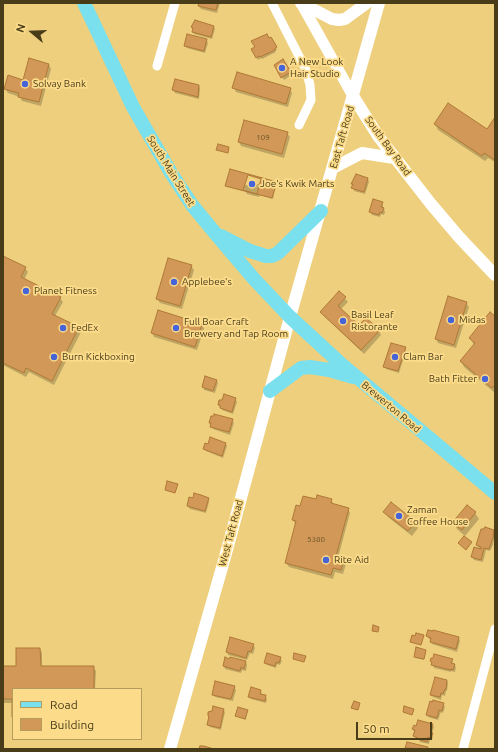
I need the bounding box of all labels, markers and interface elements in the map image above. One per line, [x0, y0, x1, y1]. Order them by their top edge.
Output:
north arrow [12, 12, 52, 52]
text: N [14, 22, 28, 34]
place label: A New Look Hair Studio [290, 56, 343, 80]
marker: A New Look Hair Studio [277, 63, 287, 73]
place label: Solvay Bank [33, 78, 86, 90]
marker: Solvay Bank [20, 79, 30, 89]
street label: East Taft Road [327, 104, 357, 170]
street label: South Bay Road [362, 114, 414, 178]
house number: 109 [256, 132, 270, 142]
street label: South Main Street [144, 134, 198, 208]
place label: Joe's Kwik Marts [260, 178, 334, 190]
marker: Joe's Kwik Marts [247, 179, 257, 189]
place label: Applebee's [182, 276, 232, 288]
marker: Applebee's [169, 277, 179, 287]
place label: Planet Fitness [34, 285, 97, 297]
marker: Planet Fitness [21, 286, 31, 296]
place label: Basil Leaf Ristorante [351, 309, 398, 332]
place label: Midas [459, 314, 485, 326]
marker: Midas [446, 315, 456, 325]
place label: Full Boar Craft Brewery and Tap Room [184, 316, 288, 340]
marker: Basil Leaf Ristorante [338, 316, 348, 326]
place label: FedEx [71, 322, 98, 334]
marker: FedEx [58, 323, 68, 333]
marker: Full Boar Craft Brewery and Tap Room [171, 323, 181, 333]
place label: Burn Kickboxing [62, 351, 135, 363]
place label: Clam Bar [403, 351, 443, 363]
marker: Burn Kickboxing [49, 352, 59, 362]
marker: Clam Bar [390, 352, 400, 362]
place label: Bath Fitter [429, 373, 477, 385]
marker: Bath Fitter [480, 374, 490, 384]
street label: Brewerton Road [359, 379, 423, 435]
street label: West Taft Road [216, 498, 246, 568]
place label: Zaman Coffee House [407, 504, 468, 528]
marker: Zaman Coffee House [394, 511, 404, 521]
house number: 5380 [307, 534, 325, 544]
place label: Rite Aid [334, 554, 369, 566]
marker: Rite Aid [321, 555, 331, 565]
legend [12, 688, 142, 740]
text: Road [50, 698, 78, 711]
scale bar [358, 714, 434, 740]
text: Building [50, 718, 94, 731]
text: 50 m [363, 722, 390, 735]

